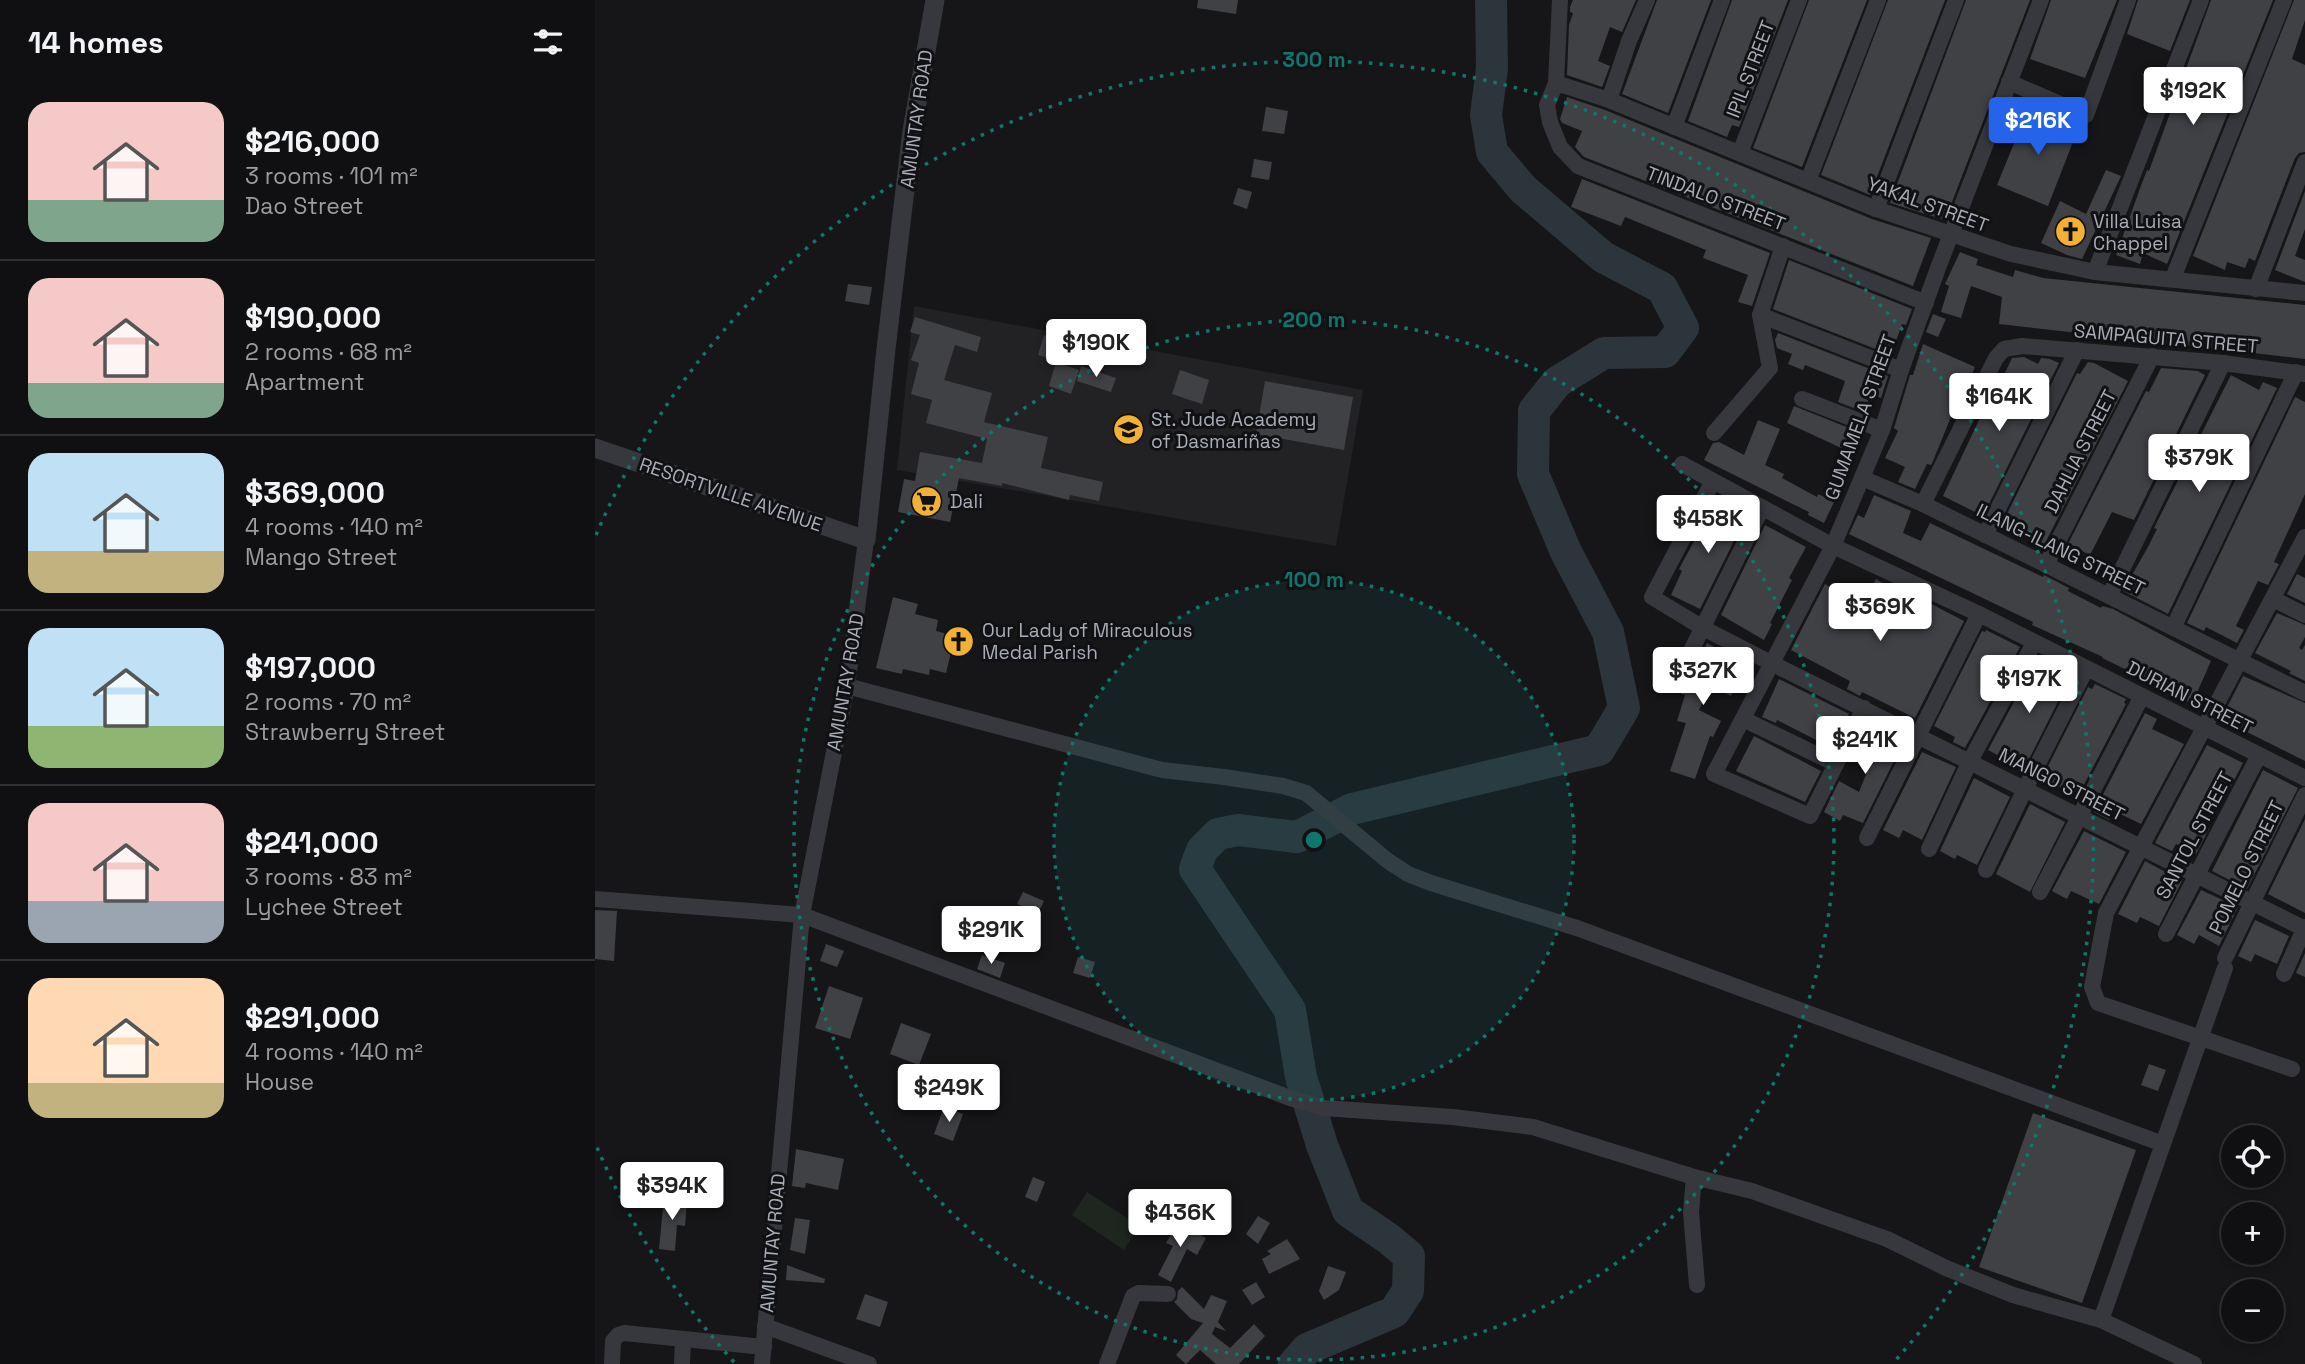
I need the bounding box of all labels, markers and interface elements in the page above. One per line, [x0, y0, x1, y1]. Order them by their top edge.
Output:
street label: IPIL STREET [1720, 17, 1780, 121]
text: 14 homes [28, 23, 164, 62]
icon: filters [529, 23, 567, 61]
text: 300 m [1282, 46, 1346, 73]
street label: AMUNTAY ROAD [894, 48, 939, 190]
pin: $192K [2144, 68, 2242, 127]
text: $192K [2160, 75, 2226, 105]
pin: $216K [1989, 97, 2087, 157]
text: $216K [2005, 105, 2071, 135]
text: $216,000 [245, 122, 380, 161]
icon: home [84, 130, 168, 214]
street label: TINDALO STREET [1643, 160, 1789, 237]
text: 3 rooms · 101 m² [245, 161, 418, 191]
street label: YAKAL STREET [1864, 171, 1992, 238]
text: Dao Street [245, 191, 364, 221]
place label: Villa Luisa Chappel [2093, 209, 2182, 256]
church icon: Villa Luisa Chappel [2053, 215, 2087, 249]
text: $190,000 [245, 298, 381, 337]
icon: home [84, 306, 168, 390]
text: 200 m [1283, 306, 1345, 333]
street label: SAMPAGUITA STREET [2073, 318, 2259, 359]
pin: $190K [1047, 320, 1145, 379]
text: $190K [1062, 327, 1130, 357]
street label: GUMAMELA STREET [1819, 331, 1902, 503]
text: 2 rooms · 68 m² [245, 337, 412, 367]
text: Apartment [245, 367, 365, 397]
pin: $164K [1950, 374, 2048, 433]
text: $164K [1965, 381, 2033, 411]
street label: DAHLIA STREET [2039, 385, 2122, 517]
place label: St. Jude Academy of Dasmariñas [1151, 407, 1316, 454]
school or university icon: St. Jude Academy of Dasmariñas [1111, 413, 1145, 447]
pin: $379K [2150, 434, 2248, 494]
text: $379K [2164, 442, 2234, 472]
street label: RESORTVILLE AVENUE [636, 451, 826, 538]
text: $369,000 [245, 473, 385, 512]
icon: home [84, 481, 168, 565]
supermarket icon: Dali [910, 484, 944, 518]
place label: Dali [950, 489, 983, 514]
pin: $458K [1659, 496, 1757, 555]
street label: ILANG-ILANG STREET [1972, 498, 2149, 601]
text: $458K [1673, 503, 1743, 533]
text: 4 rooms · 140 m² [245, 512, 423, 542]
text: Mango Street [245, 542, 397, 572]
text: 100 m [1284, 566, 1344, 593]
pin: $369K [1831, 584, 1929, 643]
text: $369K [1845, 591, 1915, 621]
street label: AMUNTAY ROAD [821, 611, 870, 753]
place label: Our Lady of Miraculous Medal Parish [982, 618, 1192, 665]
church icon: Our Lady of Miraculous Medal Parish [942, 624, 976, 658]
text: $197,000 [245, 648, 376, 687]
pin: $327K [1654, 648, 1752, 707]
text: $327K [1669, 655, 1737, 685]
street label: DURIAN STREET [2123, 655, 2257, 740]
icon: home [84, 656, 168, 740]
pin: $197K [1980, 656, 2078, 715]
text: $197K [1996, 663, 2062, 693]
text: 2 rooms · 70 m² [245, 687, 411, 717]
pin: $241K [1816, 716, 1914, 776]
text: Strawberry Street [245, 717, 445, 747]
text: $241K [1832, 724, 1898, 754]
street label: MANGO STREET [1995, 742, 2129, 827]
street label: SANTOL STREET [2150, 767, 2239, 903]
street label: POMELO STREET [2203, 796, 2290, 938]
text: $241,000 [245, 823, 379, 862]
centre of rings [1302, 828, 1326, 852]
icon: home [84, 831, 168, 915]
text: 3 rooms · 83 m² [245, 862, 412, 892]
text: Lychee Street [245, 892, 403, 922]
pin: $291K [942, 906, 1040, 966]
text: $291K [958, 914, 1024, 944]
text: $291,000 [245, 998, 380, 1037]
icon: home [84, 1006, 168, 1090]
text: 4 rooms · 140 m² [245, 1037, 423, 1067]
pin: $249K [900, 1064, 998, 1124]
text: House [245, 1067, 314, 1097]
text: $249K [914, 1072, 984, 1102]
map controls [2221, 1125, 2284, 1342]
button: locate [2221, 1125, 2284, 1188]
pin: $394K [623, 1162, 721, 1222]
text: $394K [636, 1170, 708, 1200]
street label: AMUNTAY ROAD [754, 1173, 791, 1314]
pin: $436K [1131, 1190, 1229, 1249]
text: $436K [1144, 1197, 1216, 1227]
button: + [2221, 1202, 2284, 1265]
button: − [2221, 1279, 2284, 1342]

